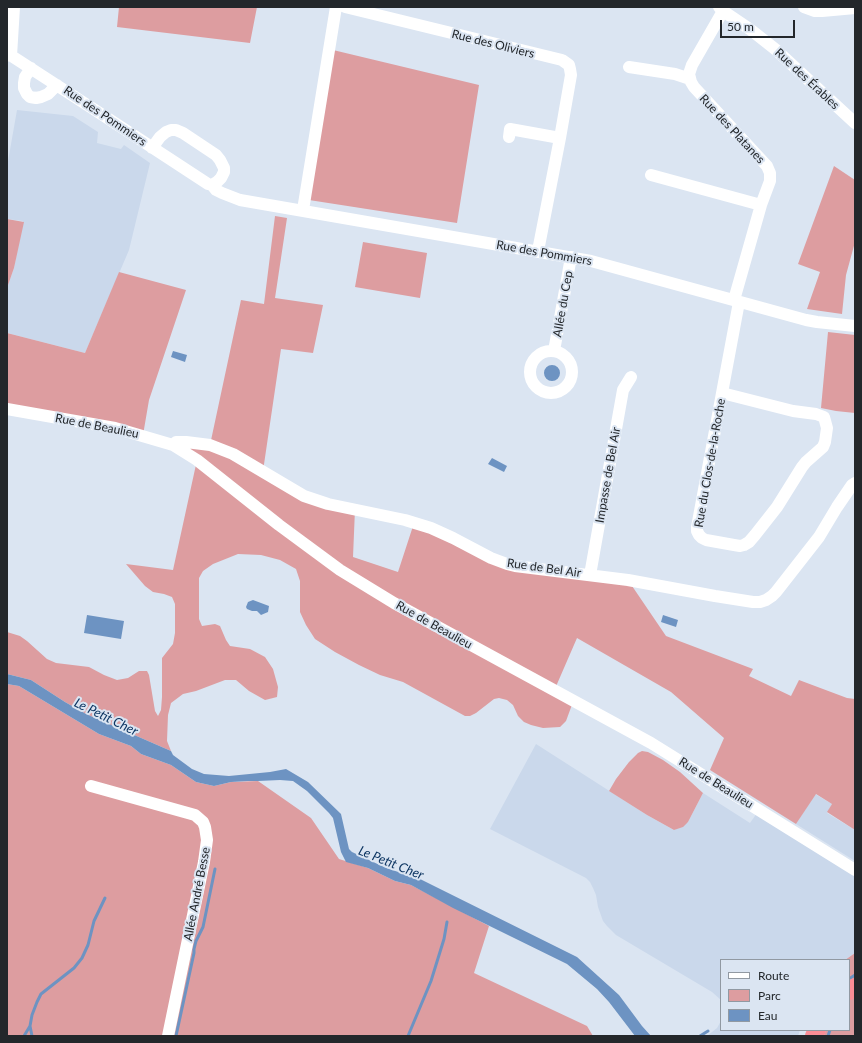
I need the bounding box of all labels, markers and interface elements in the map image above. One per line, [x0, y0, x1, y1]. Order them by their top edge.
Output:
scale bar [722, 12, 797, 38]
text: 50 m [727, 19, 754, 34]
street label: Rue des Oliviers [450, 27, 536, 61]
street label: Rue des Érables [772, 46, 842, 112]
street label: Rue des Pommiers [61, 83, 149, 149]
street label: Rue des Platanes [696, 92, 768, 166]
street label: Rue des Pommiers [495, 237, 593, 269]
street label: Allée du Cep [550, 270, 576, 338]
street label: Rue du Clos-de-la-Roche [692, 397, 728, 529]
street label: Rue de Beaulieu [54, 411, 140, 441]
street label: Impasse de Bel Air [592, 426, 624, 524]
street label: Rue de Bel Air [506, 556, 582, 580]
street label: Rue de Beaulieu [393, 598, 475, 652]
water label: Le Petit Cher [72, 695, 140, 739]
street label: Rue de Beaulieu [676, 754, 756, 812]
water label: Le Petit Cher [356, 843, 426, 883]
street label: Allée André Besse [181, 846, 213, 942]
legend [720, 959, 850, 1031]
text: Route [758, 968, 789, 983]
text: Parc [758, 988, 781, 1003]
text: Eau [758, 1008, 778, 1023]

